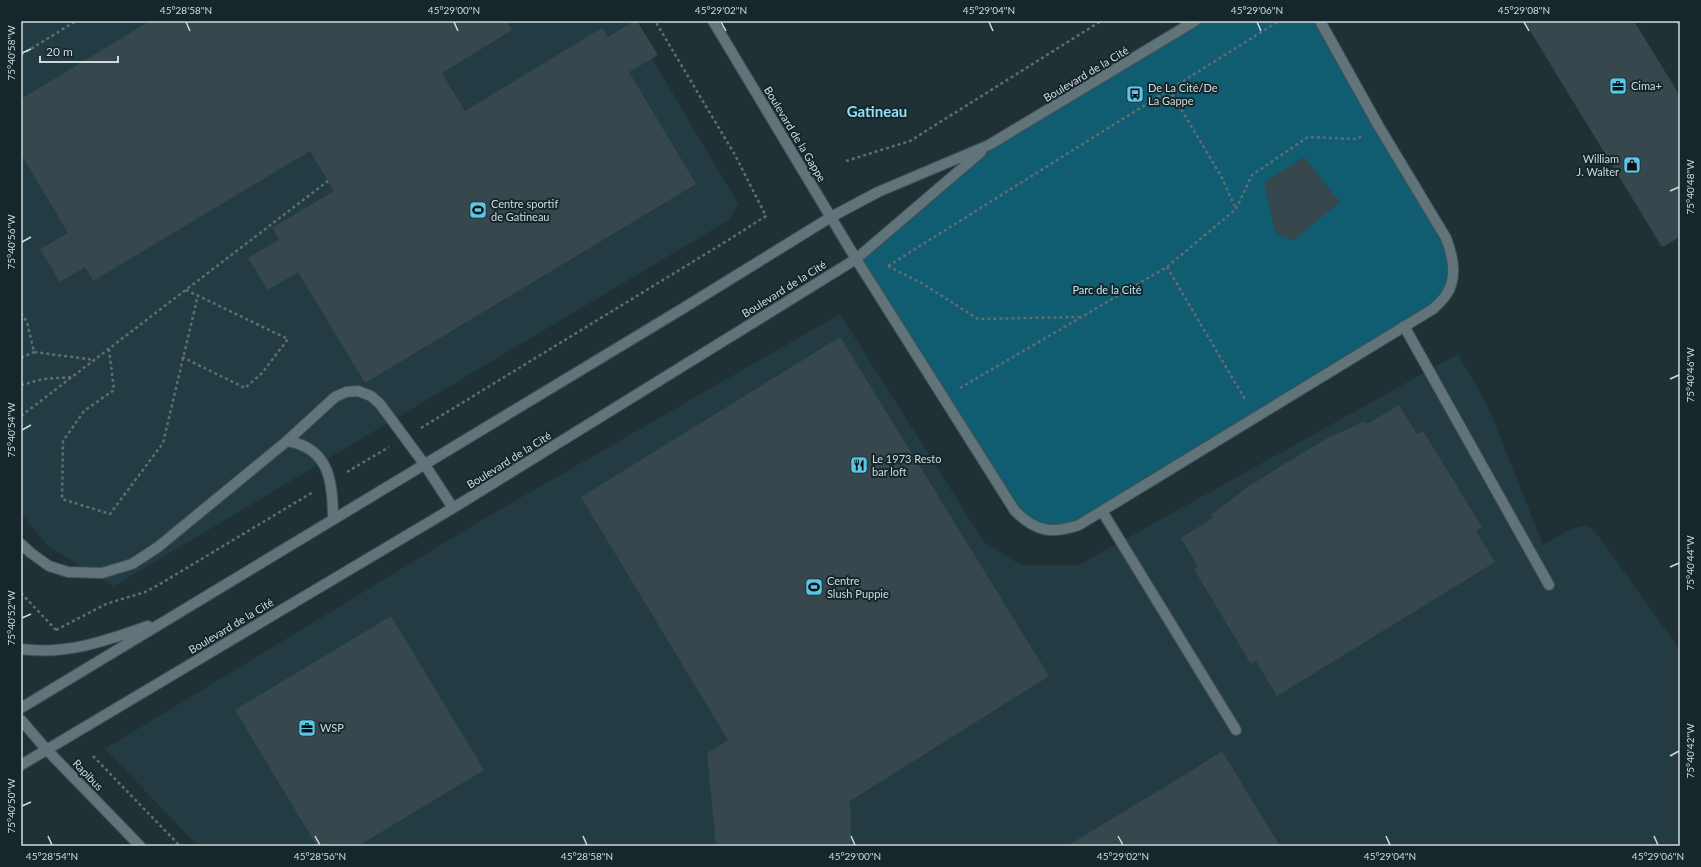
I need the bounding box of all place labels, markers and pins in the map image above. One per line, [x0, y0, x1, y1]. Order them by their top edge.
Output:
office icon: Cima+ [1608, 76, 1628, 96]
place label: Cima+ [1631, 79, 1662, 92]
place label: De La Cité/De La Gappe [1148, 81, 1218, 107]
bus stop icon: De La Cité/De La Gappe [1125, 84, 1145, 104]
place label: William J. Walter [1577, 152, 1619, 178]
shop icon: William J. Walter [1622, 155, 1642, 175]
place label: Centre sportif de Gatineau [491, 197, 558, 223]
sports icon: Centre sportif de Gatineau [468, 200, 488, 220]
place label: Le 1973 Resto bar loft [872, 452, 941, 478]
restaurant icon: Le 1973 Resto bar loft [849, 455, 869, 475]
place label: Centre Slush Puppie [827, 574, 889, 600]
sports icon: Centre Slush Puppie [804, 577, 824, 597]
office icon: WSP [297, 718, 317, 738]
place label: WSP [320, 721, 344, 734]

